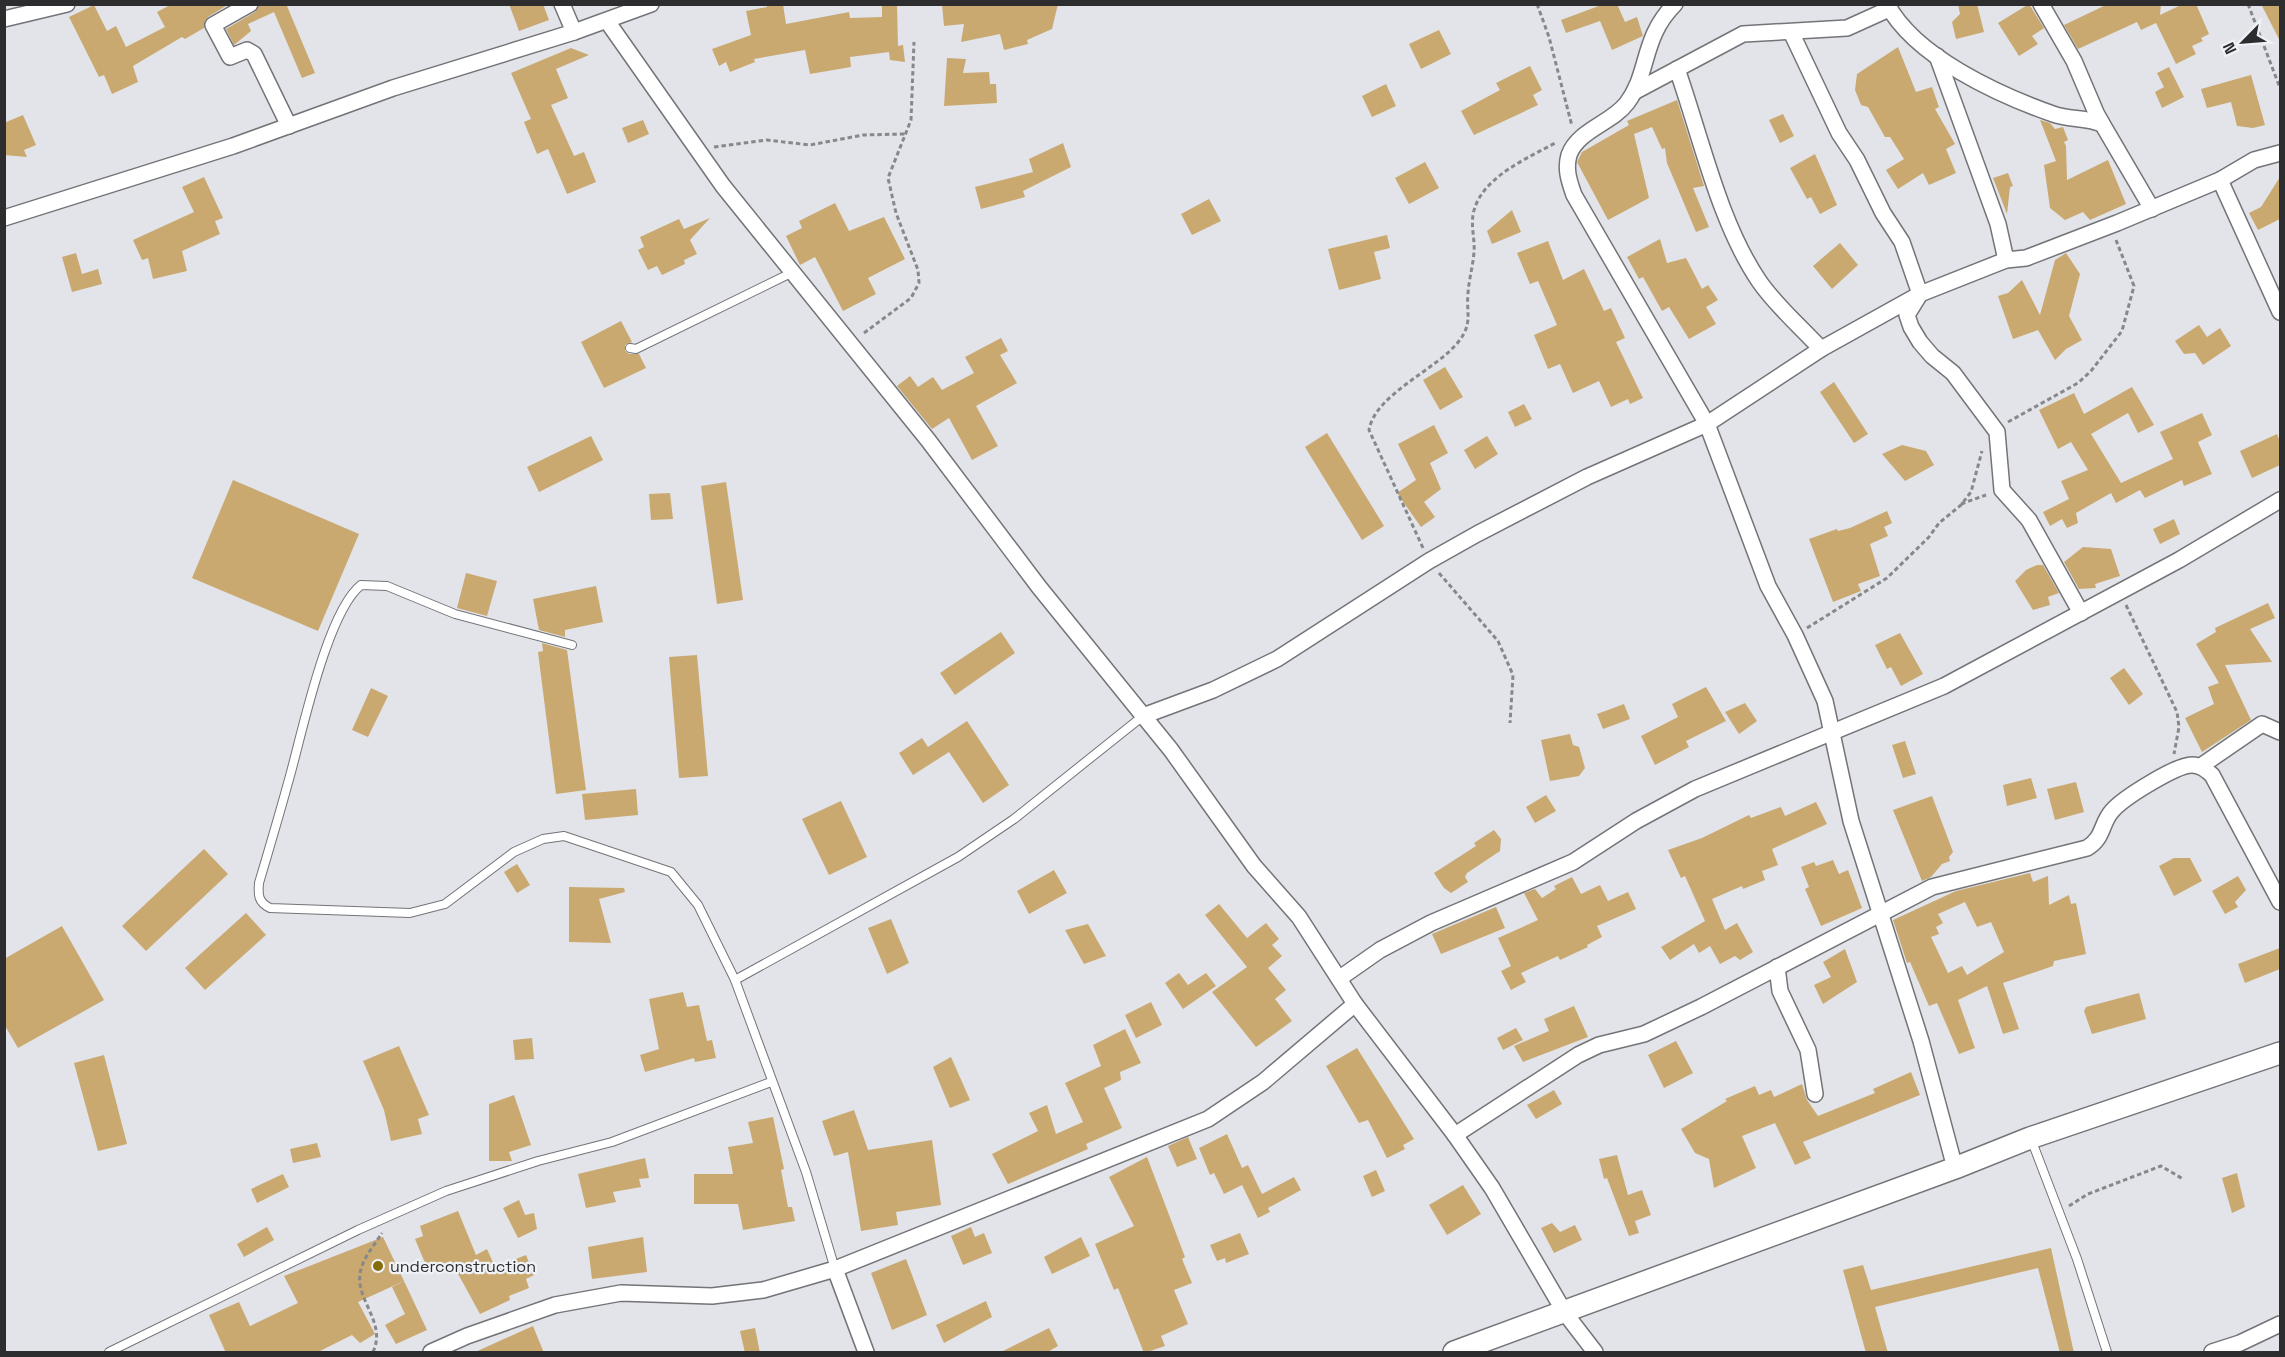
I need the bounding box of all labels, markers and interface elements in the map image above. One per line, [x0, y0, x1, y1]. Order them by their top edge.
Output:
north arrow [2213, 12, 2273, 72]
text: N [2218, 39, 2242, 57]
place label: underconstruction [390, 1256, 536, 1277]
marker: underconstruction [371, 1259, 385, 1273]

